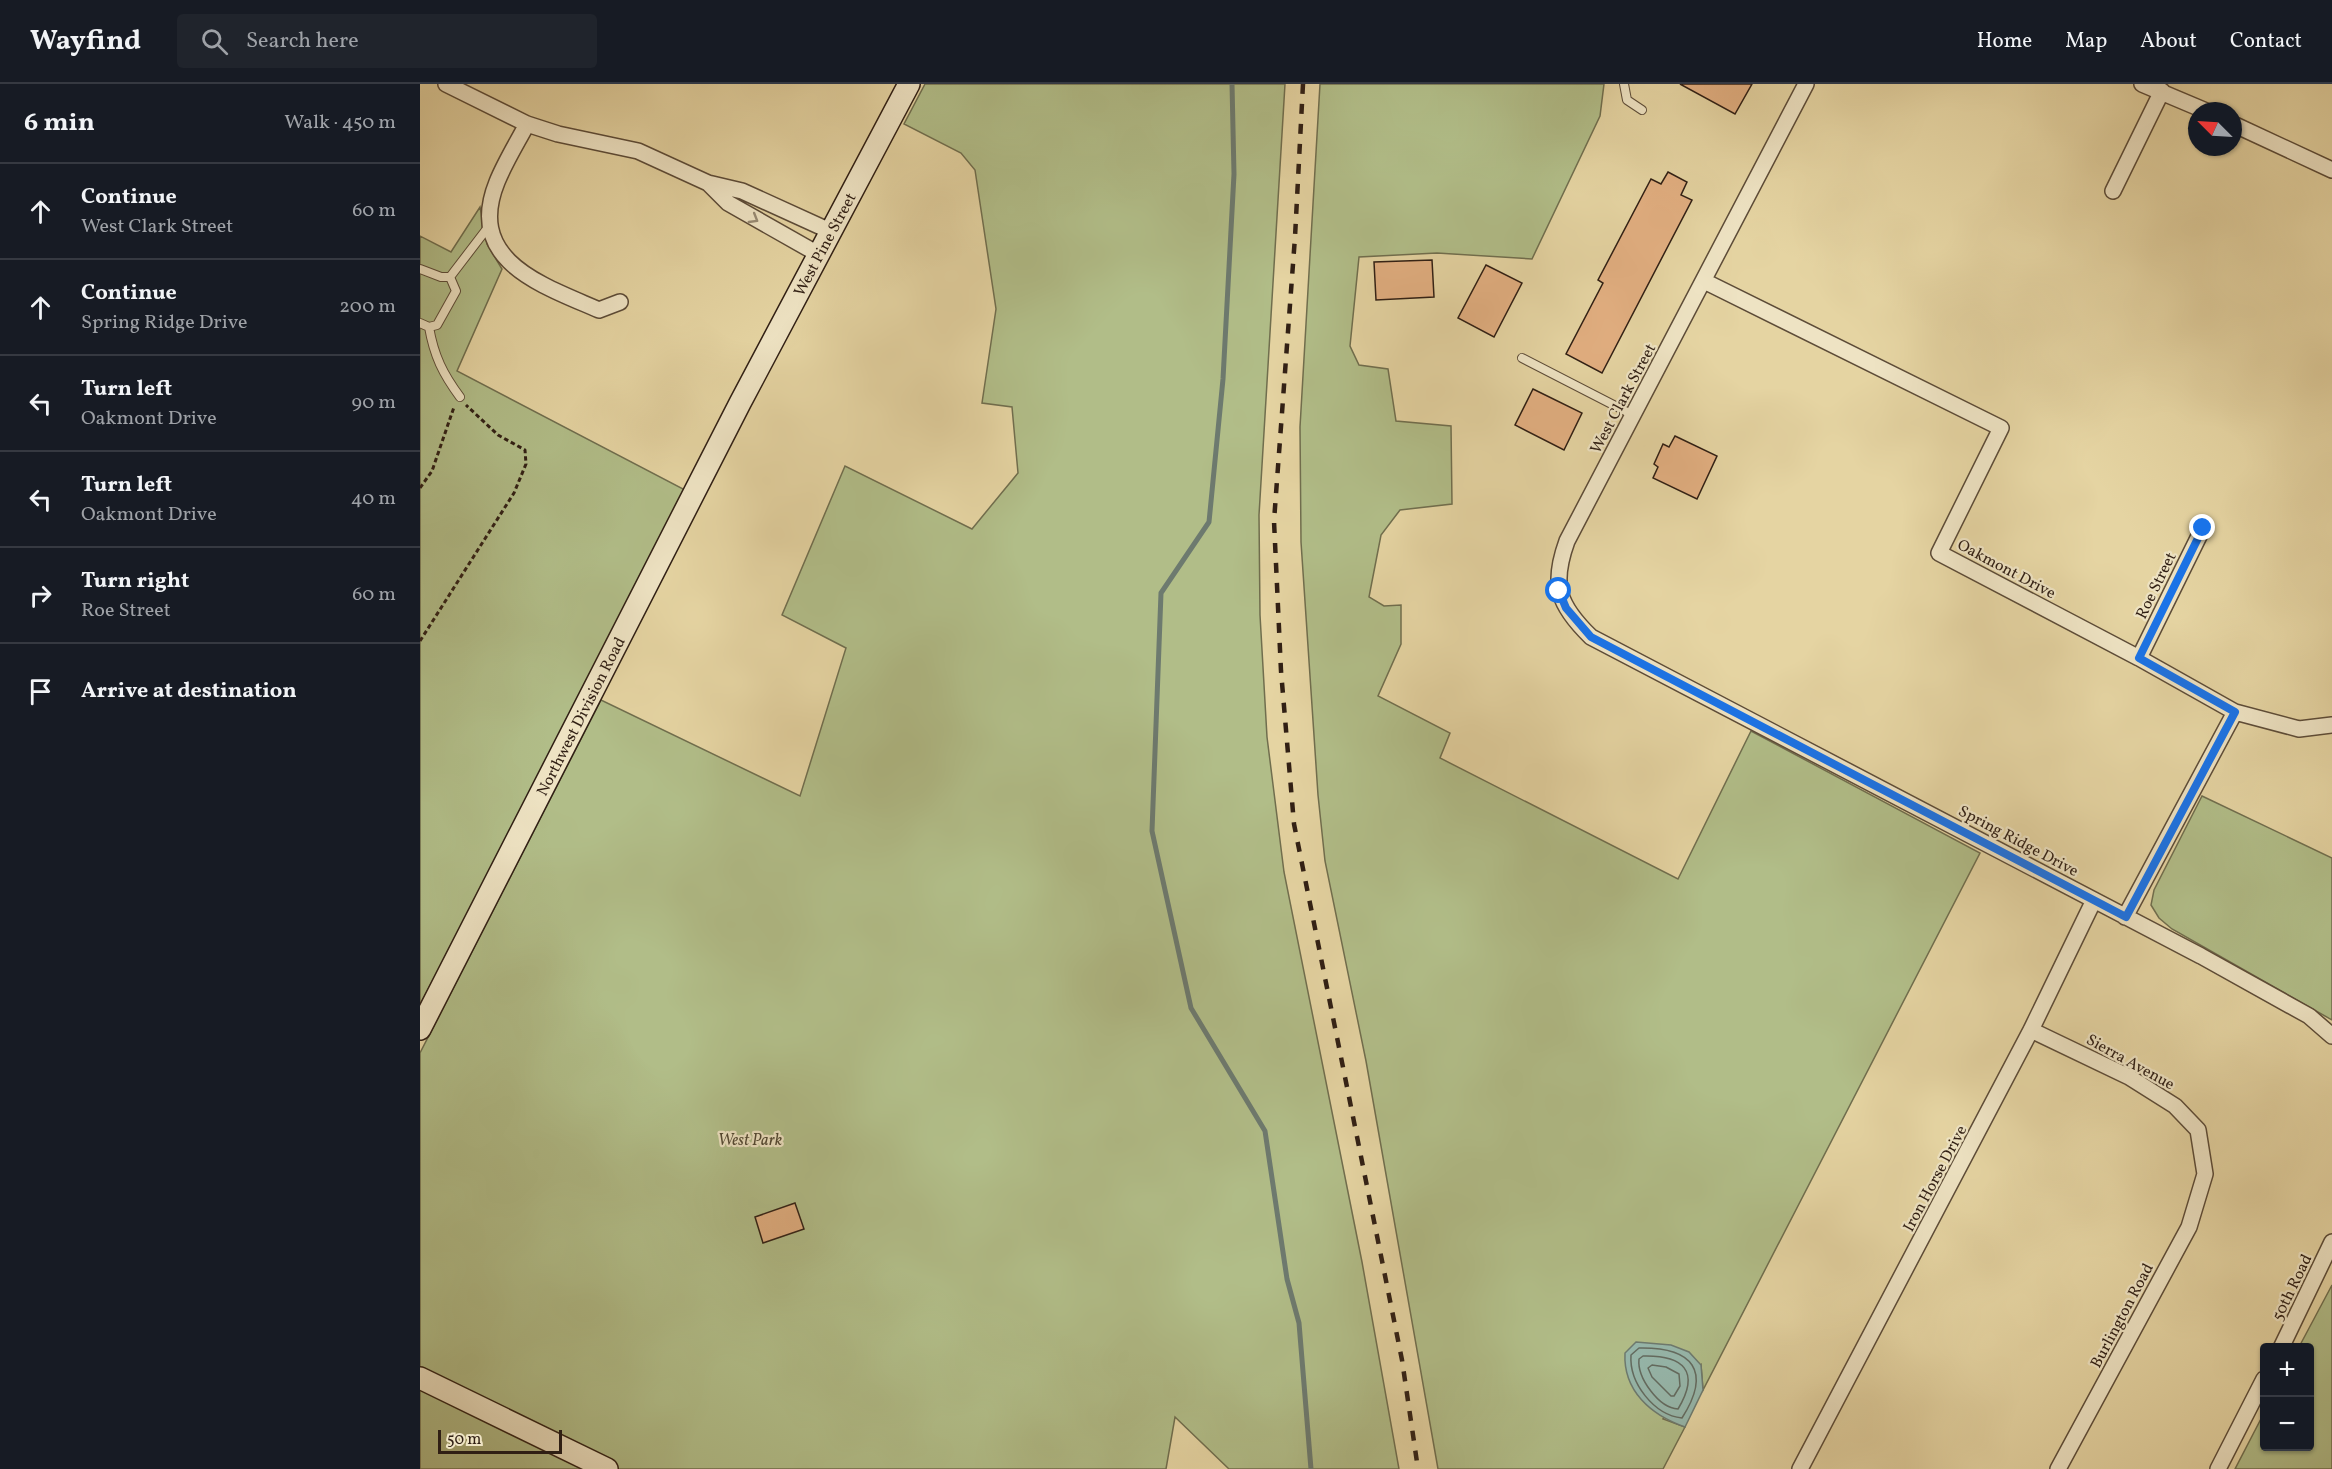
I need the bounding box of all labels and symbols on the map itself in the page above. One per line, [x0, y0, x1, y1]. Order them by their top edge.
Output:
north arrow [2188, 102, 2242, 156]
street label: West Pine Street [789, 189, 863, 301]
one-way arrow [748, 212, 758, 223]
street label: West Clark Street [1585, 340, 1662, 458]
route end [2189, 514, 2215, 540]
street label: Oakmont Drive [1953, 535, 2059, 605]
street label: Roe Street [2131, 548, 2183, 623]
route start [1545, 577, 1571, 603]
street label: Northwest Division Road [532, 634, 632, 800]
street label: Spring Ridge Drive [1954, 801, 2082, 883]
street label: Sierra Avenue [2082, 1029, 2178, 1096]
street label: Iron Horse Drive [1898, 1122, 1973, 1236]
park label: West Park [718, 1130, 783, 1152]
street label: 50th Road [2267, 1251, 2318, 1325]
street label: Burlington Road [2086, 1260, 2160, 1372]
scale bar [438, 1427, 562, 1454]

